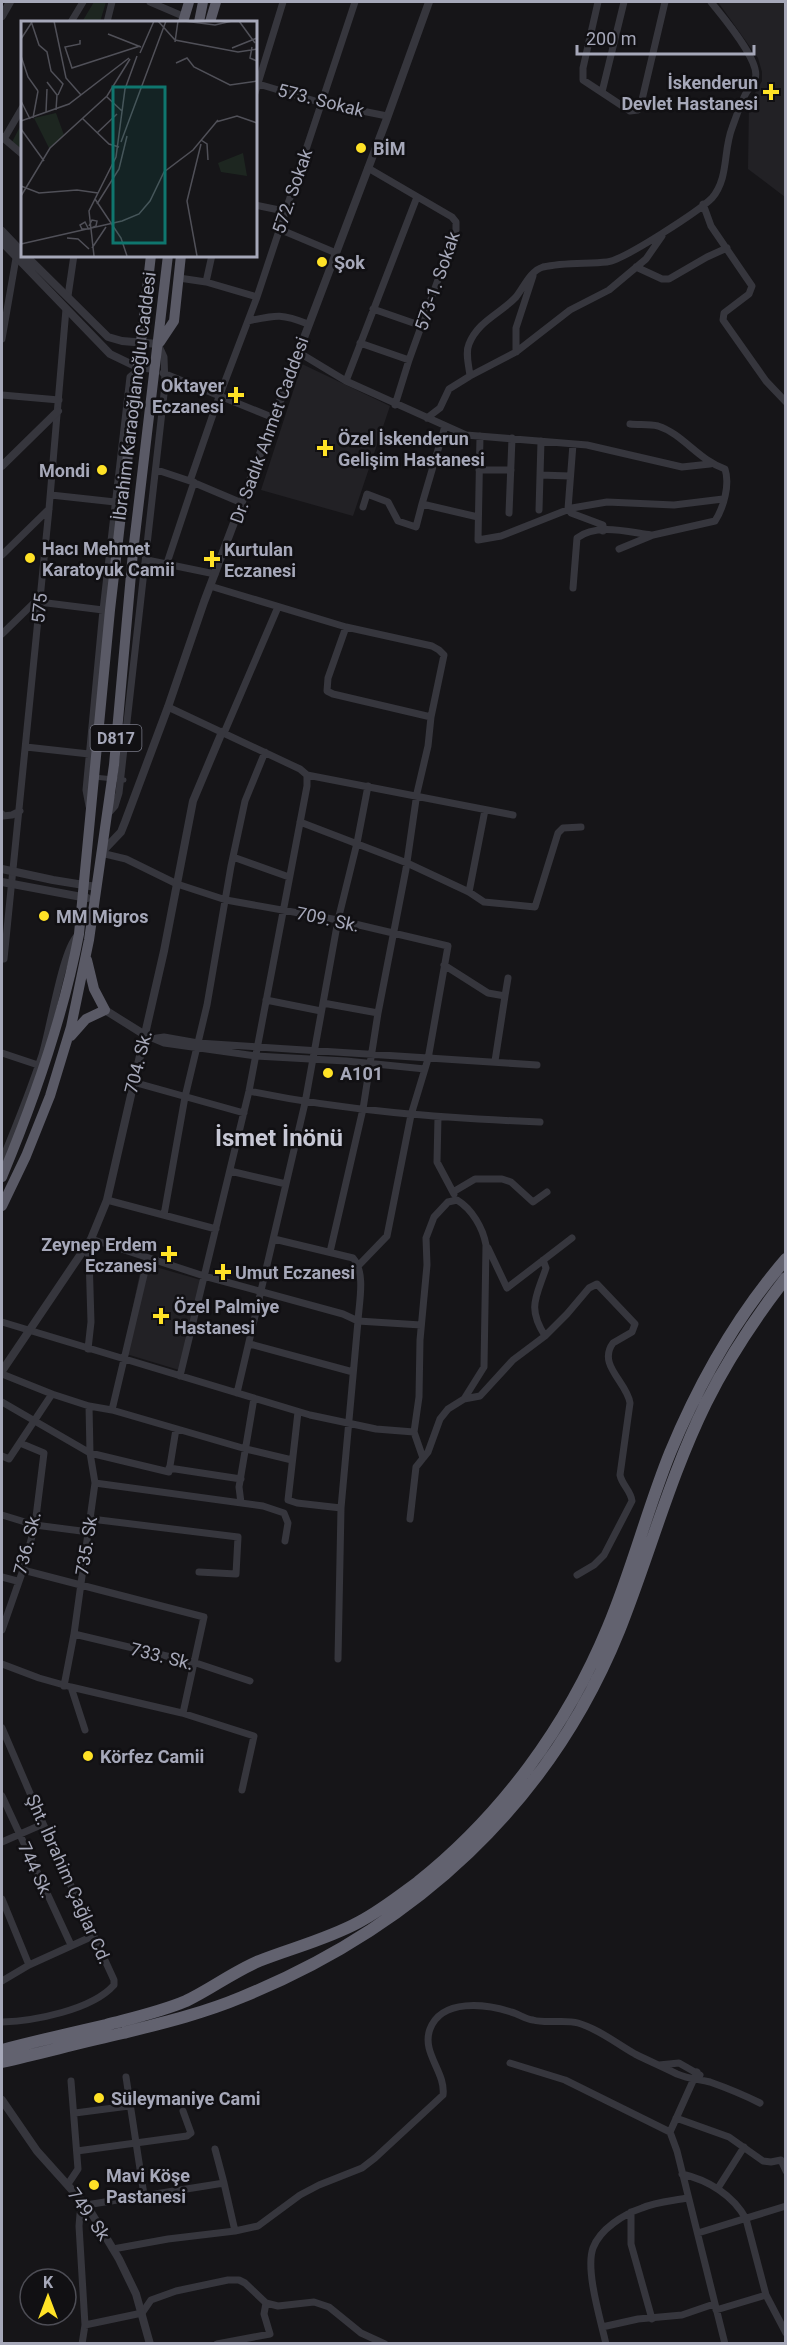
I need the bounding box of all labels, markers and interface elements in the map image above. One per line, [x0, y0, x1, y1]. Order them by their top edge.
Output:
scale bar [577, 18, 754, 56]
inset map [21, 21, 256, 256]
text: 200 m [586, 28, 637, 49]
place label: İskenderun Devlet Hastanesi [621, 72, 758, 114]
street label: 573. Sokak [275, 79, 367, 121]
marker: İskenderun Devlet Hastanesi [762, 83, 780, 101]
place label: BİM [373, 138, 406, 159]
marker: BİM [354, 141, 368, 155]
street label: 572. Sokak [268, 145, 317, 236]
street label: 573-1. Sokak [410, 228, 464, 333]
place label: Şok [334, 252, 365, 273]
marker: Şok [315, 255, 329, 269]
street label: İbrahim Karaoğlanoğlu Caddesi [108, 270, 160, 522]
street label: Dr. Sadık Ahmet Caddesi [225, 334, 313, 526]
place label: Oktayer Eczanesi [152, 375, 224, 417]
marker: Oktayer Eczanesi [229, 388, 243, 402]
place label: Özel İskenderun Gelişim Hastanesi [338, 428, 485, 470]
marker: Özel İskenderun Gelişim Hastanesi [316, 439, 334, 457]
place label: Mondi [39, 460, 90, 481]
marker: Mondi [95, 463, 109, 477]
place label: Hacı Mehmet Karatoyuk Camii [42, 538, 175, 580]
place label: Kurtulan Eczanesi [224, 539, 296, 581]
marker: Hacı Mehmet Karatoyuk Camii [23, 551, 37, 565]
marker: Kurtulan Eczanesi [205, 552, 219, 566]
street label: 575 [27, 592, 51, 624]
road number: D817 [90, 725, 142, 751]
street label: 709. Sk. [294, 902, 362, 936]
place label: MM Migros [56, 906, 149, 927]
marker: MM Migros [37, 909, 51, 923]
street label: 704. Sk. [120, 1028, 156, 1096]
place label: A101 [340, 1063, 383, 1084]
marker: A101 [321, 1066, 335, 1080]
district label: İsmet İnönü [215, 1124, 343, 1152]
place label: Zeynep Erdem Eczanesi [41, 1234, 157, 1276]
marker: Zeynep Erdem Eczanesi [162, 1247, 176, 1261]
place label: Umut Eczanesi [235, 1262, 355, 1283]
marker: Umut Eczanesi [216, 1265, 230, 1279]
place label: Özel Palmiye Hastanesi [174, 1296, 280, 1338]
marker: Özel Palmiye Hastanesi [152, 1307, 170, 1325]
street label: 736. Sk. [9, 1509, 45, 1577]
street label: 735. Sk [71, 1514, 101, 1577]
street label: 733. Sk. [128, 1638, 196, 1674]
place label: Körfez Camii [100, 1746, 204, 1767]
marker: Körfez Camii [81, 1749, 95, 1763]
street label: Şht. İbrahim Çağlar Cd. [22, 1791, 116, 1967]
street label: 744 Sk. [14, 1839, 58, 1901]
place label: Süleymaniye Cami [111, 2088, 261, 2109]
marker: Süleymaniye Cami [92, 2091, 106, 2105]
place label: Mavi Köşe Pastanesi [106, 2165, 190, 2207]
marker: Mavi Köşe Pastanesi [87, 2178, 101, 2192]
street label: 749. Sk [63, 2184, 115, 2245]
north arrow [18, 2267, 78, 2327]
text: K [43, 2273, 54, 2292]

